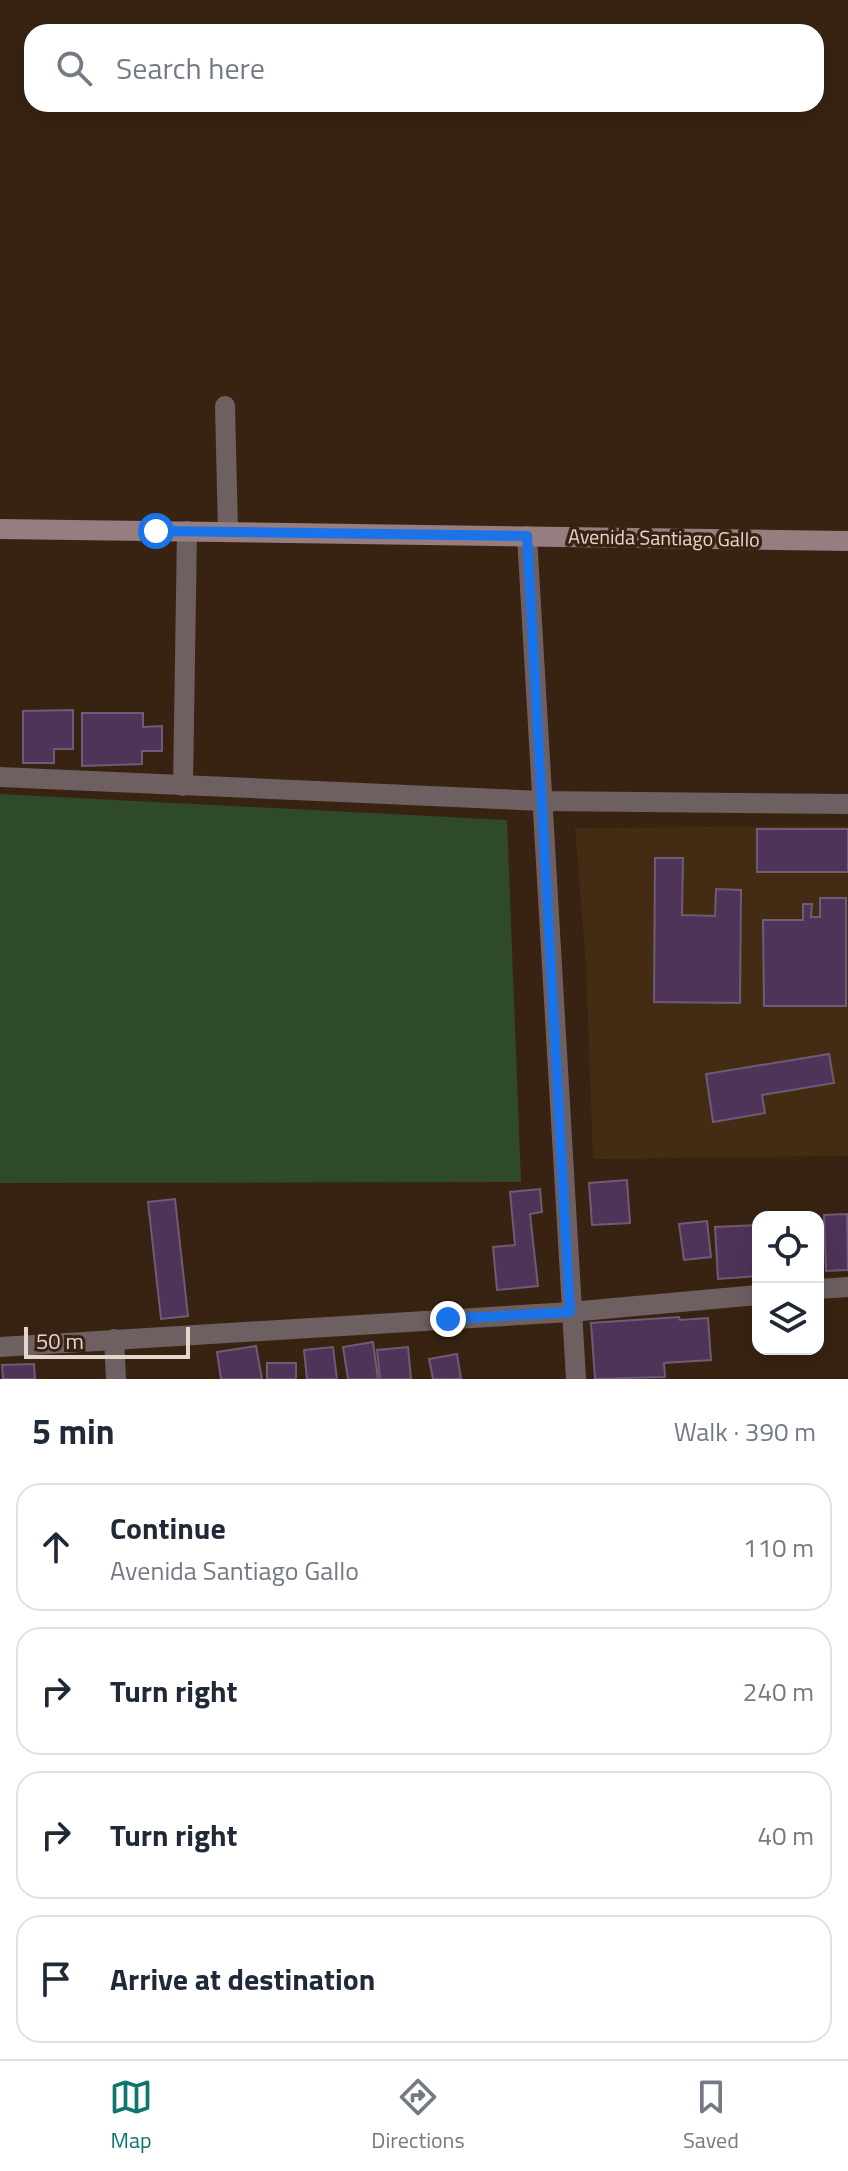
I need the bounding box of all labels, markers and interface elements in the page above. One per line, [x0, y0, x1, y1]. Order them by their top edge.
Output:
search box [24, 24, 824, 112]
text: Search here [116, 45, 265, 91]
icon: search [52, 46, 96, 90]
route start [138, 513, 174, 549]
street label: Avenida Santiago Gallo [568, 520, 760, 555]
map controls [752, 1211, 824, 1355]
button: locate [752, 1211, 824, 1283]
button: layers [752, 1283, 824, 1355]
route end [430, 1301, 466, 1337]
scale bar [24, 1323, 190, 1359]
text: 50 m [36, 1324, 84, 1358]
text: 5 min [32, 1405, 115, 1457]
text: Walk · 390 m [674, 1412, 816, 1451]
text: Continue [110, 1505, 226, 1551]
icon: ahead [34, 1525, 78, 1569]
text: 110 m [743, 1528, 814, 1567]
text: Avenida Santiago Gallo [110, 1551, 359, 1590]
text: Turn right [110, 1668, 238, 1714]
icon: right [34, 1669, 78, 1713]
text: 240 m [743, 1672, 814, 1711]
text: Turn right [110, 1812, 238, 1858]
icon: right [34, 1813, 78, 1857]
text: 40 m [757, 1816, 814, 1855]
text: Arrive at destination [110, 1956, 375, 2002]
icon: arrive [34, 1957, 78, 2001]
tab: Map [109, 2075, 153, 2157]
tab: Directions [371, 2075, 465, 2157]
tab: Saved [683, 2075, 739, 2157]

